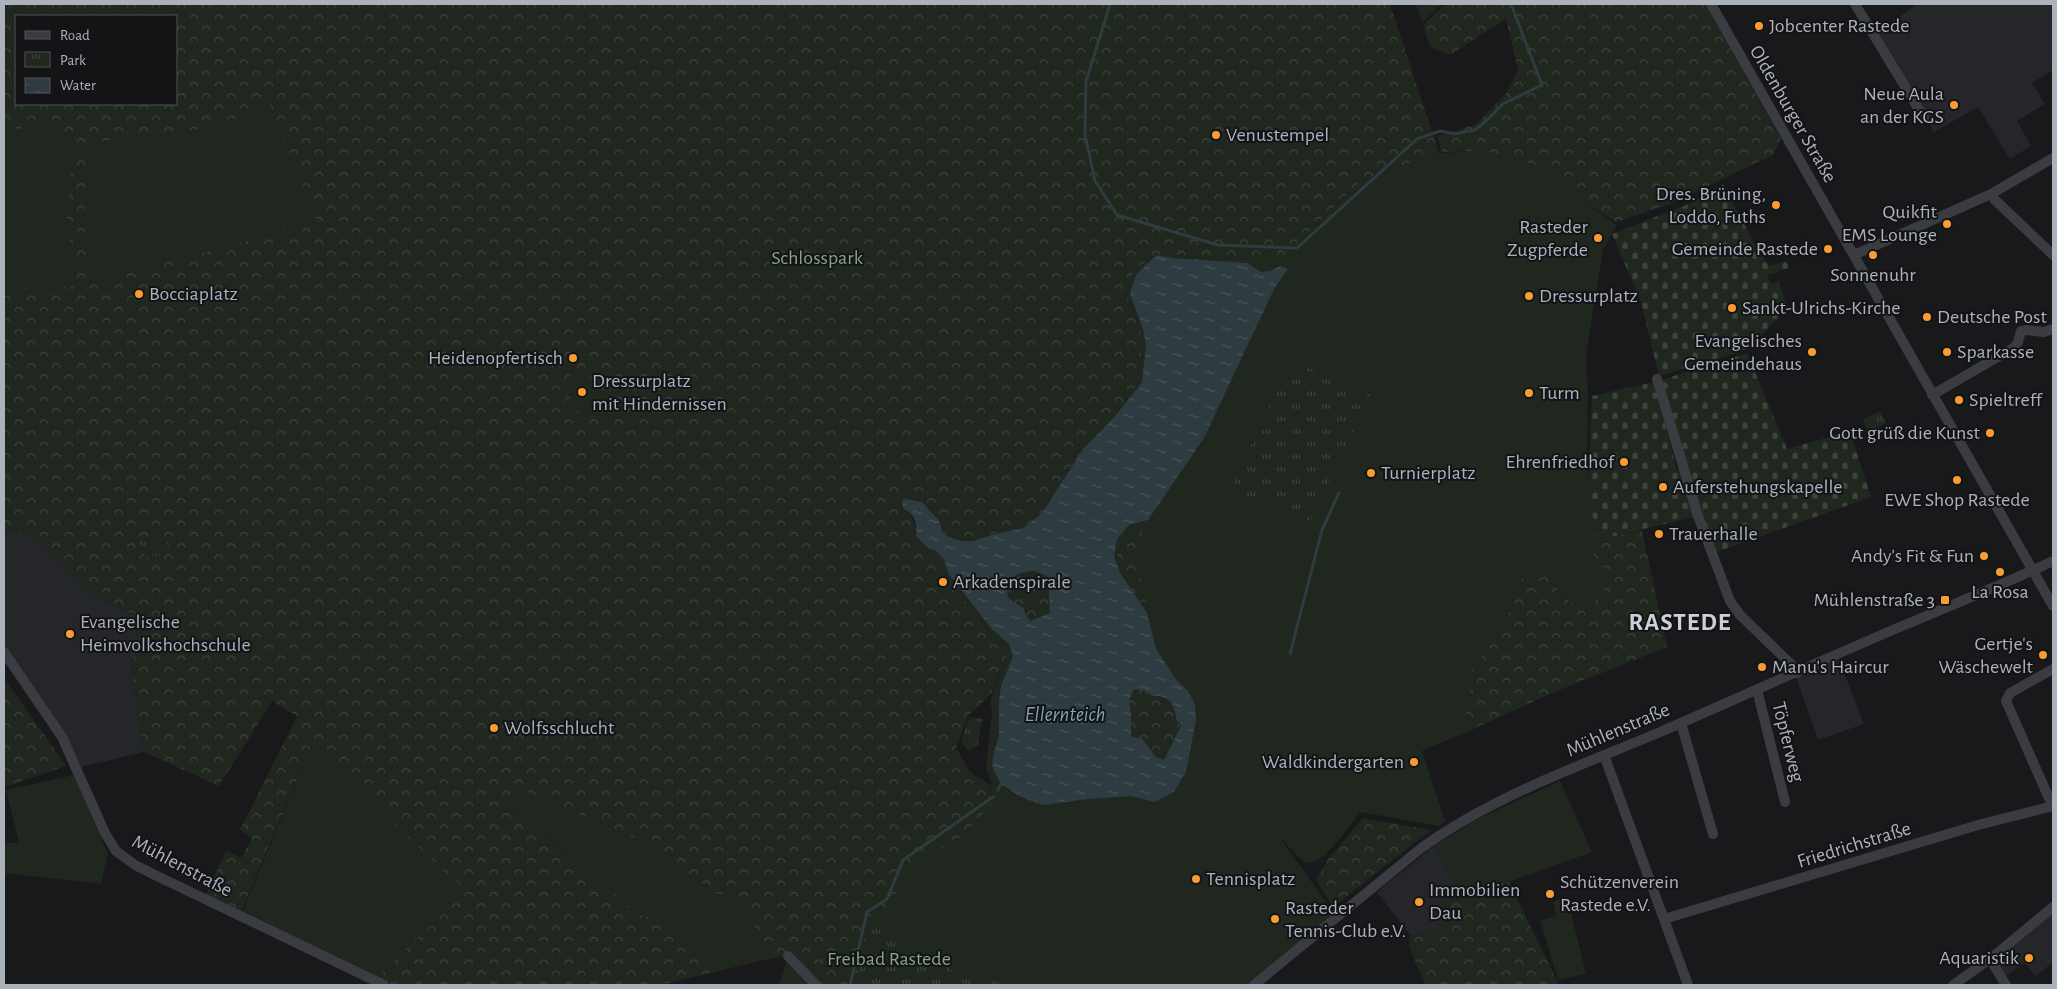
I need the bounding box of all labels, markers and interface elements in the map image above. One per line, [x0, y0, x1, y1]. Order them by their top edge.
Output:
legend [15, 15, 178, 105]
place label: Jobcenter Rastede [1769, 16, 1909, 36]
marker: Jobcenter Rastede [1753, 20, 1765, 32]
text: Road [60, 28, 90, 43]
street label: Oldenburger Straße [1746, 42, 1840, 186]
text: Park [60, 53, 86, 68]
text: Water [60, 78, 96, 93]
place label: Neue Aula an der KGS [1860, 84, 1944, 127]
marker: Neue Aula an der KGS [1948, 99, 1960, 111]
place label: Venustempel [1226, 125, 1329, 145]
marker: Venustempel [1210, 129, 1222, 141]
place label: Dres. Brüning, Loddo, Fuths [1656, 184, 1766, 227]
marker: Dres. Brüning, Loddo, Fuths [1770, 199, 1782, 211]
place label: Quikfit EMS Lounge [1842, 202, 1938, 245]
place label: Rasteder Zugpferde [1507, 217, 1589, 260]
marker: Quikfit EMS Lounge [1941, 218, 1953, 230]
marker: Rasteder Zugpferde [1592, 232, 1604, 244]
place label: Gemeinde Rastede [1672, 239, 1818, 259]
marker: Gemeinde Rastede [1822, 243, 1834, 255]
park label: Schlosspark [771, 248, 863, 268]
marker: Sonnenuhr [1867, 249, 1879, 261]
place label: Sonnenuhr [1830, 265, 1916, 285]
place label: Bocciaplatz [149, 284, 238, 304]
place label: Dressurplatz [1539, 286, 1638, 306]
marker: Bocciaplatz [133, 288, 145, 300]
marker: Dressurplatz [1523, 290, 1535, 302]
place label: Sankt-Ulrichs-Kirche [1742, 298, 1901, 318]
marker: Sankt-Ulrichs-Kirche [1726, 302, 1738, 314]
place label: Deutsche Post [1937, 307, 2048, 327]
marker: Deutsche Post [1921, 311, 1933, 323]
place label: Evangelisches Gemeindehaus [1684, 331, 1802, 374]
place label: Sparkasse [1957, 342, 2034, 362]
marker: Evangelisches Gemeindehaus [1806, 346, 1818, 358]
marker: Sparkasse [1941, 346, 1953, 358]
place label: Heidenopfertisch [428, 348, 563, 368]
marker: Heidenopfertisch [567, 352, 579, 364]
place label: Dressurplatz mit Hindernissen [592, 371, 727, 414]
place label: Turm [1539, 383, 1580, 403]
marker: Dressurplatz mit Hindernissen [576, 386, 588, 398]
marker: Turm [1523, 387, 1535, 399]
place label: Spieltreff [1969, 390, 2043, 410]
marker: Spieltreff [1953, 394, 1965, 406]
place label: Gott grüß die Kunst [1829, 423, 1981, 443]
marker: Gott grüß die Kunst [1984, 427, 1996, 439]
place label: Ehrenfriedhof [1506, 452, 1615, 472]
marker: Ehrenfriedhof [1618, 456, 1630, 468]
place label: Turnierplatz [1381, 463, 1476, 483]
marker: Turnierplatz [1365, 467, 1377, 479]
marker: EWE Shop Rastede [1951, 474, 1963, 486]
place label: Auferstehungskapelle [1673, 477, 1843, 497]
marker: Auferstehungskapelle [1657, 481, 1669, 493]
place label: EWE Shop Rastede [1884, 490, 2030, 510]
place label: Trauerhalle [1669, 524, 1758, 544]
marker: Trauerhalle [1653, 528, 1665, 540]
place label: Andy's Fit & Fun [1851, 546, 1974, 566]
marker: Andy's Fit & Fun [1978, 550, 1990, 562]
marker: La Rosa [1994, 566, 2006, 578]
place label: Arkadenspirale [953, 572, 1071, 592]
marker: Arkadenspirale [937, 576, 949, 588]
place label: La Rosa [1971, 582, 2029, 602]
place label: Mühlenstraße 3 [1813, 590, 1935, 610]
marker: Mühlenstraße 3 [1939, 594, 1951, 606]
district label: RASTEDE [1628, 610, 1732, 635]
place label: Evangelische Heimvolkshochschule [80, 612, 251, 655]
marker: Evangelische Heimvolkshochschule [64, 628, 76, 640]
place label: Gertje's Wäschewelt [1939, 634, 2034, 677]
marker: Gertje's Wäschewelt [2037, 649, 2049, 661]
place label: Manu's Haircur [1772, 657, 1889, 677]
marker: Manu's Haircur [1756, 661, 1768, 673]
street label: Mühlenstraße [1563, 699, 1673, 761]
street label: Töpferweg [1768, 700, 1808, 784]
water label: Ellernteich [1025, 704, 1105, 725]
place label: Wolfsschlucht [504, 718, 615, 738]
marker: Wolfsschlucht [488, 722, 500, 734]
place label: Waldkindergarten [1262, 752, 1404, 772]
marker: Waldkindergarten [1408, 756, 1420, 768]
street label: Friedrichstraße [1795, 818, 1913, 872]
street label: Mühlenstraße [129, 831, 235, 901]
place label: Tennisplatz [1206, 869, 1295, 889]
place label: Schützenverein Rastede e.V. [1560, 872, 1679, 915]
marker: Tennisplatz [1190, 873, 1202, 885]
place label: Immobilien Dau [1429, 880, 1520, 923]
marker: Schützenverein Rastede e.V. [1544, 888, 1556, 900]
marker: Immobilien Dau [1413, 896, 1425, 908]
place label: Rasteder Tennis-Club e.V. [1285, 898, 1406, 941]
marker: Rasteder Tennis-Club e.V. [1269, 913, 1281, 925]
place label: Aquaristik [1939, 948, 2019, 968]
park label: Freibad Rastede [827, 949, 951, 969]
marker: Aquaristik [2023, 952, 2035, 964]

